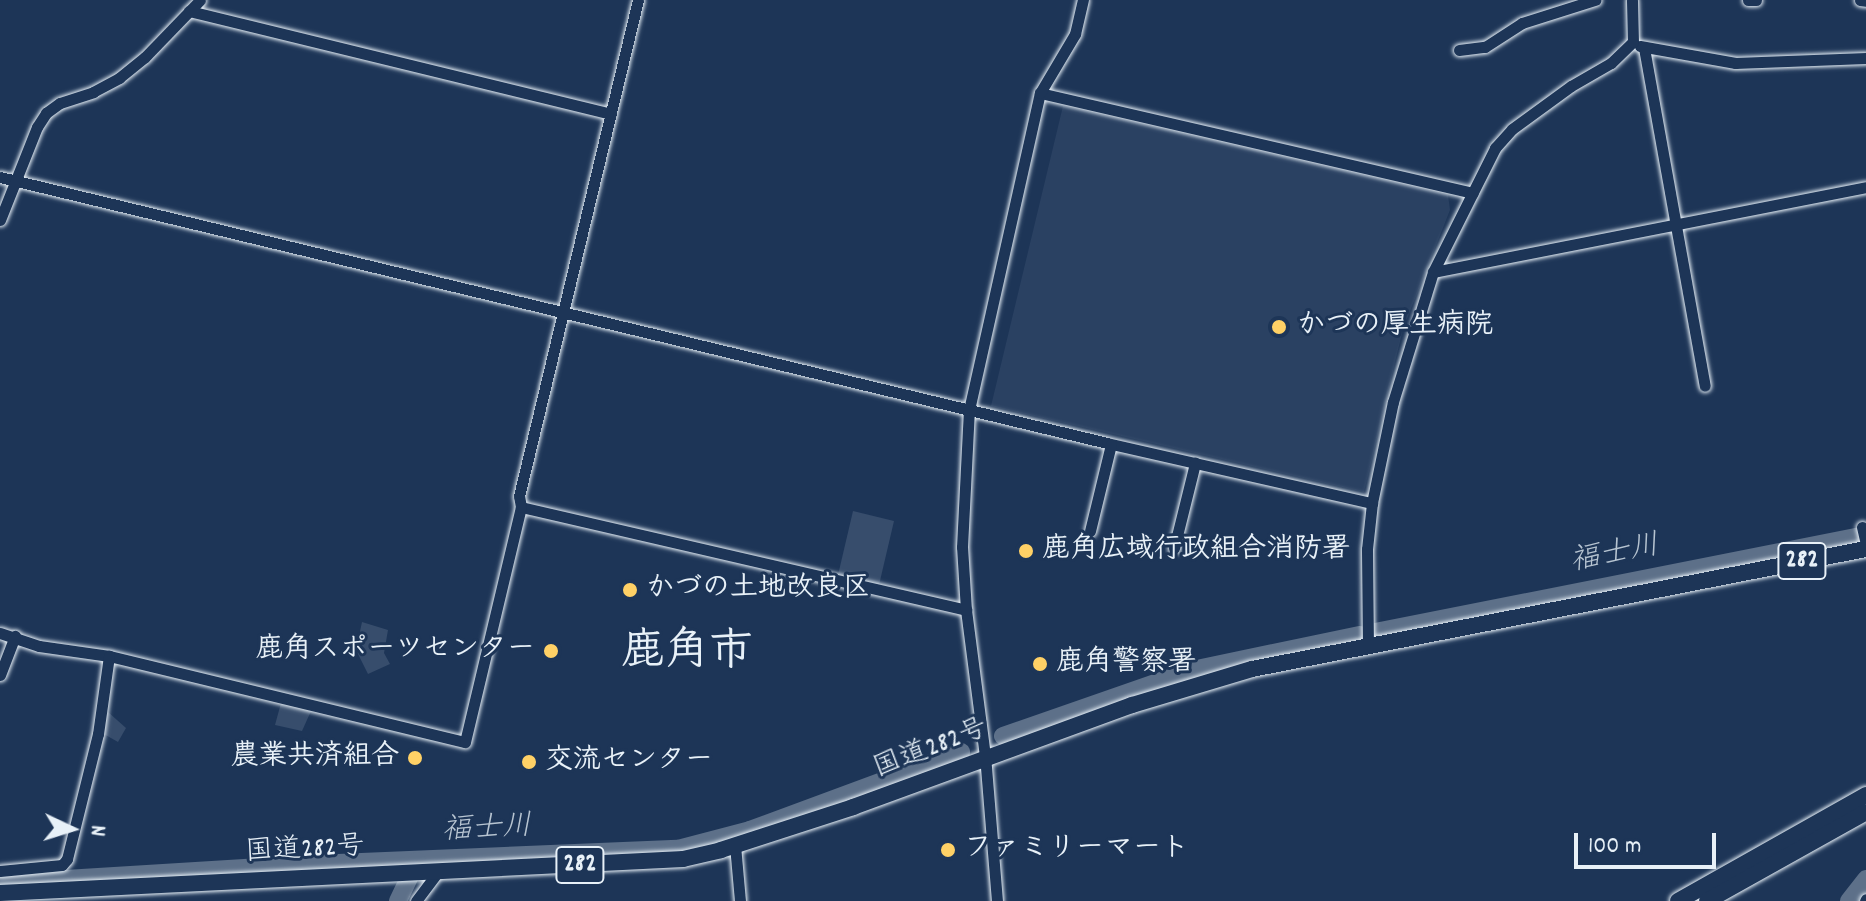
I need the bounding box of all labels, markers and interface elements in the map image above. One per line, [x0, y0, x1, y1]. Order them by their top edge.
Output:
place label: かづの厚生病院 [1297, 310, 1493, 344]
marker: かづの厚生病院 [1268, 316, 1290, 338]
water label: 福士川 [1567, 530, 1663, 582]
place label: 鹿角広域行政組合消防署 [1042, 534, 1350, 568]
road number: 282 [1776, 539, 1828, 583]
marker: 鹿角広域行政組合消防署 [1017, 542, 1035, 560]
place label: かづの土地改良区 [646, 573, 870, 607]
marker: かづの土地改良区 [621, 581, 639, 599]
district label: 鹿角市 [621, 629, 753, 681]
place label: 鹿角スポーツセンター [255, 634, 535, 668]
marker: 鹿角スポーツセンター [542, 642, 560, 660]
place label: 鹿角警察署 [1056, 647, 1196, 681]
marker: 鹿角警察署 [1031, 655, 1049, 673]
street label: 国道282号 [869, 713, 993, 787]
place label: 農業共済組合 [231, 741, 399, 775]
place label: 交流センター [545, 745, 713, 779]
marker: 農業共済組合 [406, 749, 424, 767]
marker: 交流センター [520, 753, 538, 771]
north arrow [32, 789, 112, 869]
water label: 福士川 [441, 811, 533, 851]
scale bar [1578, 817, 1720, 867]
text: N [81, 824, 112, 837]
text: 100 m [1588, 830, 1641, 864]
street label: 国道282号 [244, 831, 366, 871]
place label: ファミリーマート [964, 833, 1188, 867]
marker: ファミリーマート [939, 841, 957, 859]
road number: 282 [554, 843, 606, 887]

